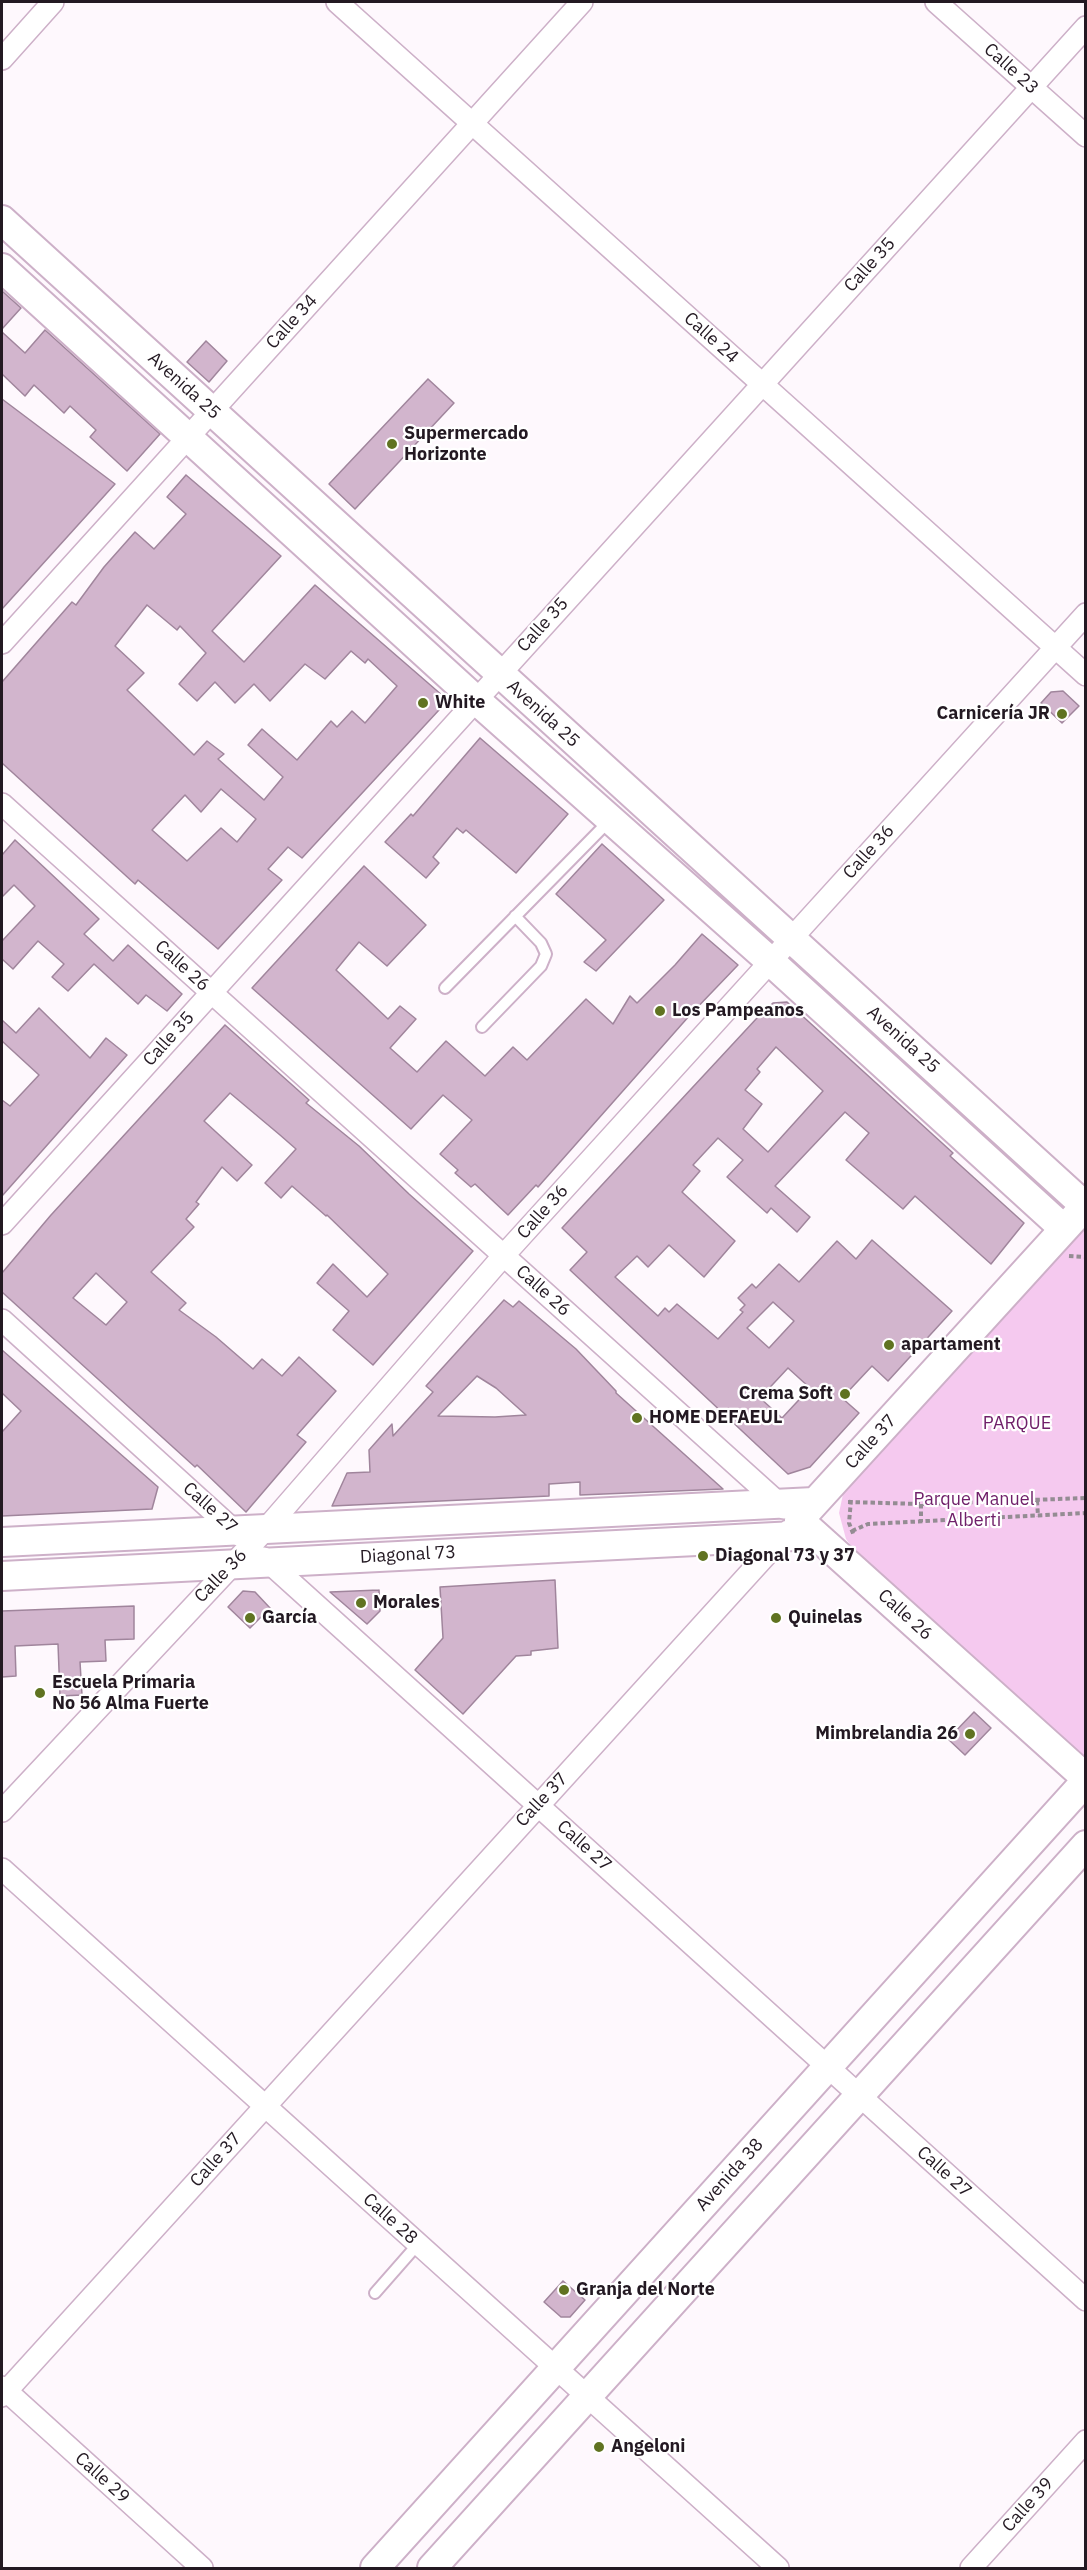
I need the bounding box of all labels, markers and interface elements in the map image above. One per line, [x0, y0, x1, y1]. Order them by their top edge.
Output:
street label: Calle 23 [979, 39, 1043, 99]
street label: Calle 35 [840, 233, 900, 297]
street label: Calle 34 [262, 290, 322, 354]
street label: Calle 24 [679, 308, 743, 368]
street label: Avenida 25 [143, 348, 225, 424]
place label: Supermercado Horizonte [404, 423, 528, 466]
marker: Supermercado Horizonte [385, 437, 399, 451]
street label: Calle 35 [513, 593, 573, 657]
street label: Avenida 25 [502, 676, 584, 752]
place label: White [435, 692, 485, 714]
marker: White [416, 696, 430, 710]
place label: Carnicería JR [936, 703, 1050, 725]
marker: Carnicería JR [1055, 707, 1069, 721]
street label: Calle 36 [839, 820, 899, 884]
street label: Calle 26 [150, 936, 214, 996]
place label: Los Pampeanos [672, 1000, 804, 1022]
street label: Avenida 25 [862, 1002, 944, 1078]
marker: Los Pampeanos [653, 1004, 667, 1018]
street label: Calle 35 [139, 1007, 199, 1071]
street label: Calle 36 [513, 1180, 573, 1244]
street label: Calle 26 [511, 1261, 575, 1321]
place label: apartament [901, 1334, 1001, 1356]
marker: apartament [882, 1338, 896, 1352]
place label: Crema Soft [739, 1383, 833, 1405]
marker: Crema Soft [838, 1387, 852, 1401]
place label: HOME DEFAEUL [649, 1407, 783, 1429]
street label: Calle 37 [841, 1410, 901, 1474]
marker: HOME DEFAEUL [630, 1411, 644, 1425]
park label: PARQUE [983, 1413, 1051, 1435]
street label: Calle 27 [178, 1478, 242, 1538]
park label: Parque Manuel Alberti [913, 1489, 1035, 1532]
street label: Diagonal 73 [359, 1542, 457, 1568]
street label: Calle 36 [190, 1545, 252, 1607]
place label: Diagonal 73 y 37 [715, 1545, 855, 1567]
marker: Diagonal 73 y 37 [696, 1549, 710, 1563]
street label: Calle 26 [873, 1585, 937, 1645]
place label: Morales [373, 1592, 440, 1614]
marker: Morales [354, 1596, 368, 1610]
place label: García [262, 1607, 317, 1629]
place label: Quinelas [788, 1607, 862, 1629]
marker: García [243, 1611, 257, 1625]
marker: Quinelas [769, 1611, 783, 1625]
place label: Escuela Primaria No 56 Alma Fuerte [52, 1672, 209, 1714]
marker: Escuela Primaria No 56 Alma Fuerte [33, 1686, 47, 1700]
place label: Mimbrelandia 26 [815, 1723, 958, 1745]
marker: Mimbrelandia 26 [963, 1727, 977, 1741]
street label: Calle 37 [512, 1768, 572, 1832]
street label: Calle 27 [552, 1816, 616, 1876]
street label: Calle 37 [186, 2128, 246, 2192]
street label: Avenida 38 [692, 2134, 768, 2216]
street label: Calle 27 [912, 2142, 976, 2202]
street label: Calle 28 [358, 2189, 422, 2249]
place label: Granja del Norte [576, 2279, 715, 2301]
marker: Granja del Norte [557, 2283, 571, 2297]
place label: Angeloni [611, 2436, 685, 2458]
marker: Angeloni [592, 2440, 606, 2454]
street label: Calle 29 [70, 2448, 134, 2508]
street label: Calle 39 [998, 2473, 1058, 2537]

